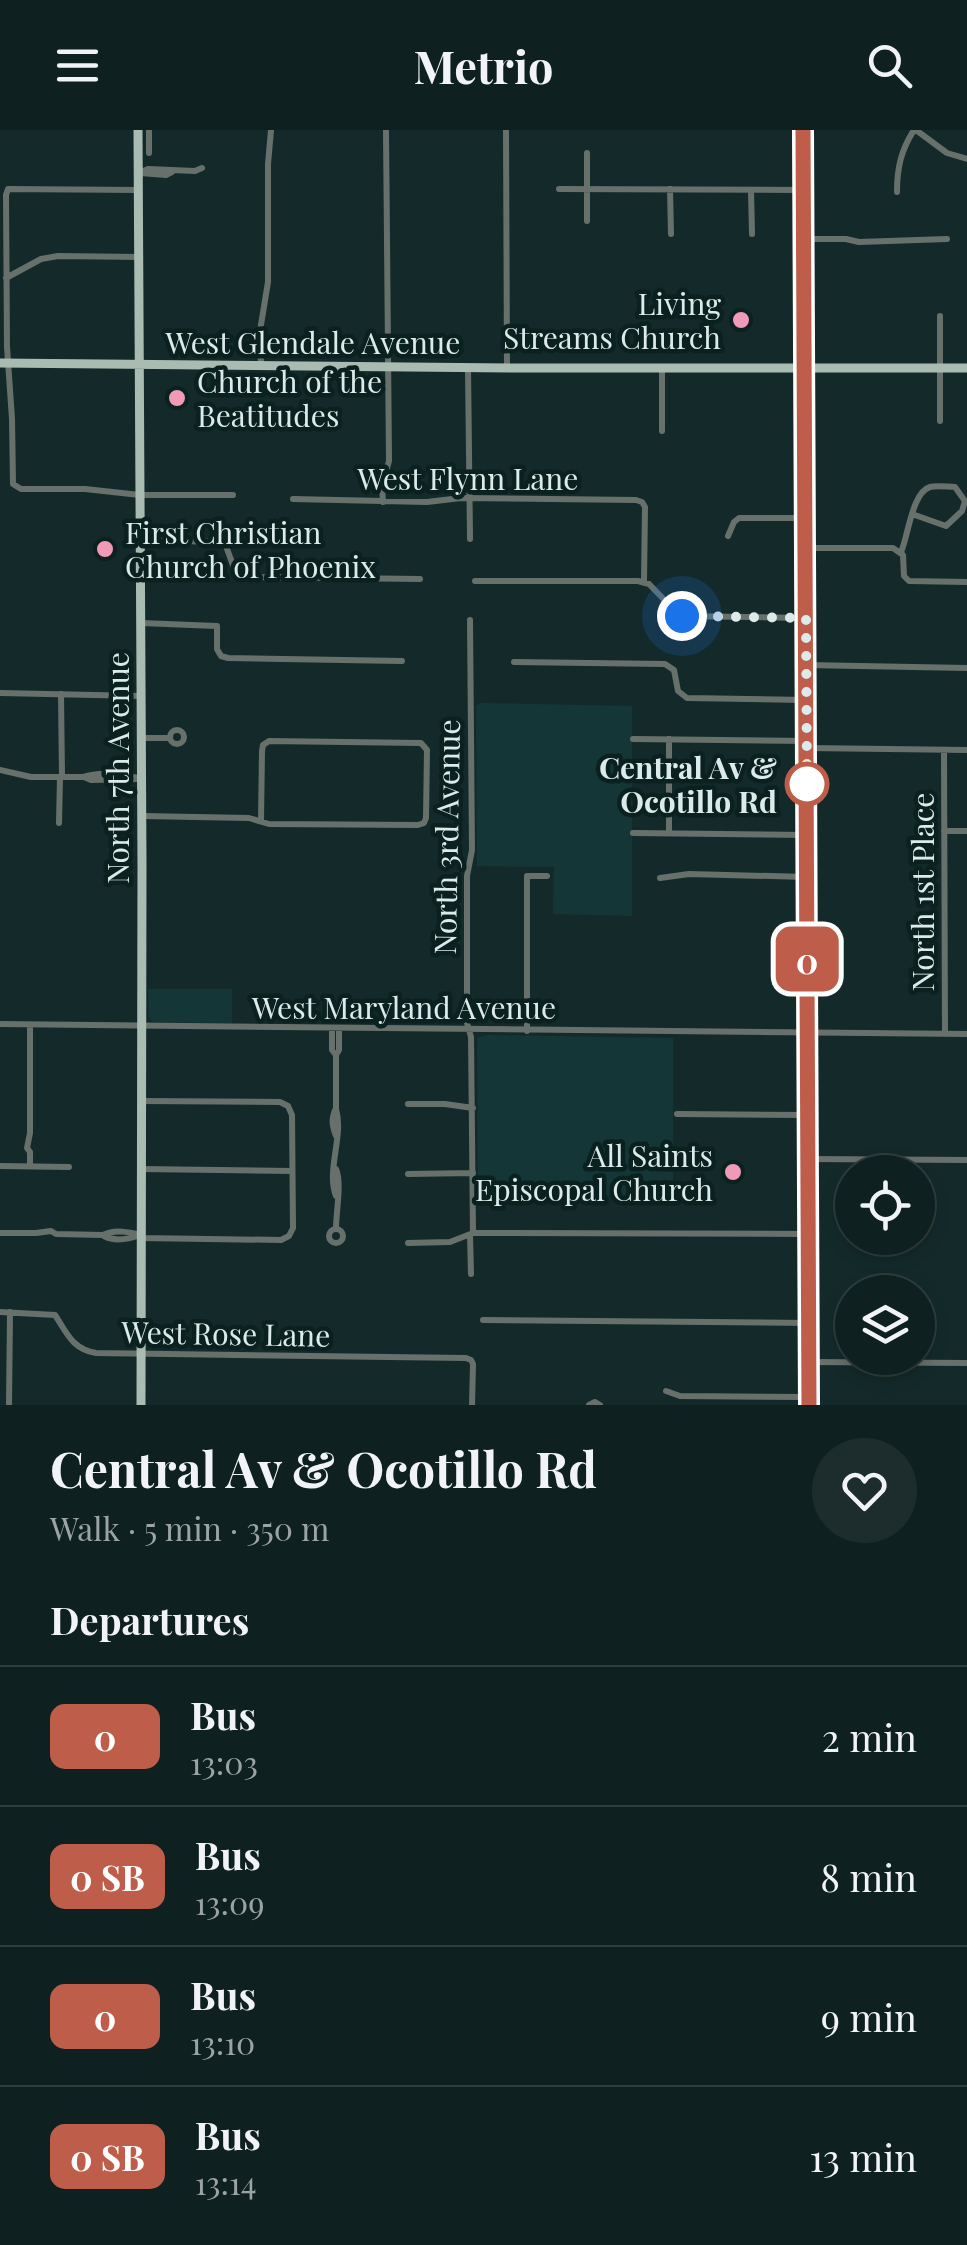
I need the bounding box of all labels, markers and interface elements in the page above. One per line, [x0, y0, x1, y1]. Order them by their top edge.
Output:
text: Metrio [414, 35, 554, 95]
icon: menu [50, 38, 105, 93]
icon: search [862, 38, 917, 93]
place label: Living Streams Church [503, 283, 721, 357]
marker: Living Streams Church [730, 309, 752, 331]
street label: West Glendale Avenue [165, 322, 460, 362]
place label: Church of the Beatitudes [197, 361, 382, 435]
marker: Church of the Beatitudes [166, 387, 188, 409]
street label: West Flynn Lane [357, 458, 578, 498]
place label: First Christian Church of Phoenix [125, 512, 376, 586]
marker: First Christian Church of Phoenix [94, 538, 116, 560]
your location [657, 591, 707, 641]
street label: North 7th Avenue [97, 652, 137, 884]
street label: North 3rd Avenue [424, 719, 468, 955]
place label: Central Av & Ocotillo Rd [599, 747, 777, 821]
marker: Central Av & Ocotillo Rd [786, 763, 828, 805]
street label: North 1st Place [902, 793, 942, 991]
line badge: 0 [774, 926, 840, 992]
text: 0 [796, 936, 818, 983]
street label: West Maryland Avenue [251, 987, 556, 1027]
place label: All Saints Episcopal Church [475, 1135, 713, 1209]
map controls [835, 1155, 935, 1375]
button: locate [835, 1155, 935, 1255]
marker: All Saints Episcopal Church [722, 1161, 744, 1183]
button: layers [835, 1275, 935, 1375]
street label: West Rose Lane [120, 1311, 331, 1355]
text: Central Av & Ocotillo Rd [50, 1436, 597, 1500]
button: heart [812, 1438, 917, 1543]
text: Walk · 5 min · 350 m [50, 1506, 329, 1549]
text: Departures [50, 1594, 249, 1645]
text: Bus [190, 1689, 256, 1740]
text: 2 min [822, 1711, 917, 1762]
text: 0 [94, 1713, 116, 1760]
text: 13:03 [190, 1740, 258, 1783]
text: Bus [195, 1829, 261, 1880]
text: 8 min [820, 1851, 917, 1902]
text: 0 SB [70, 1853, 145, 1900]
text: 13:09 [195, 1880, 264, 1923]
text: Bus [190, 1969, 256, 2020]
text: 9 min [821, 1991, 917, 2042]
text: 0 [94, 1993, 116, 2040]
text: 13:10 [190, 2020, 255, 2063]
text: Bus [195, 2109, 261, 2160]
text: 13 min [809, 2131, 917, 2182]
text: 0 SB [70, 2133, 145, 2180]
text: 13:14 [195, 2160, 257, 2203]

